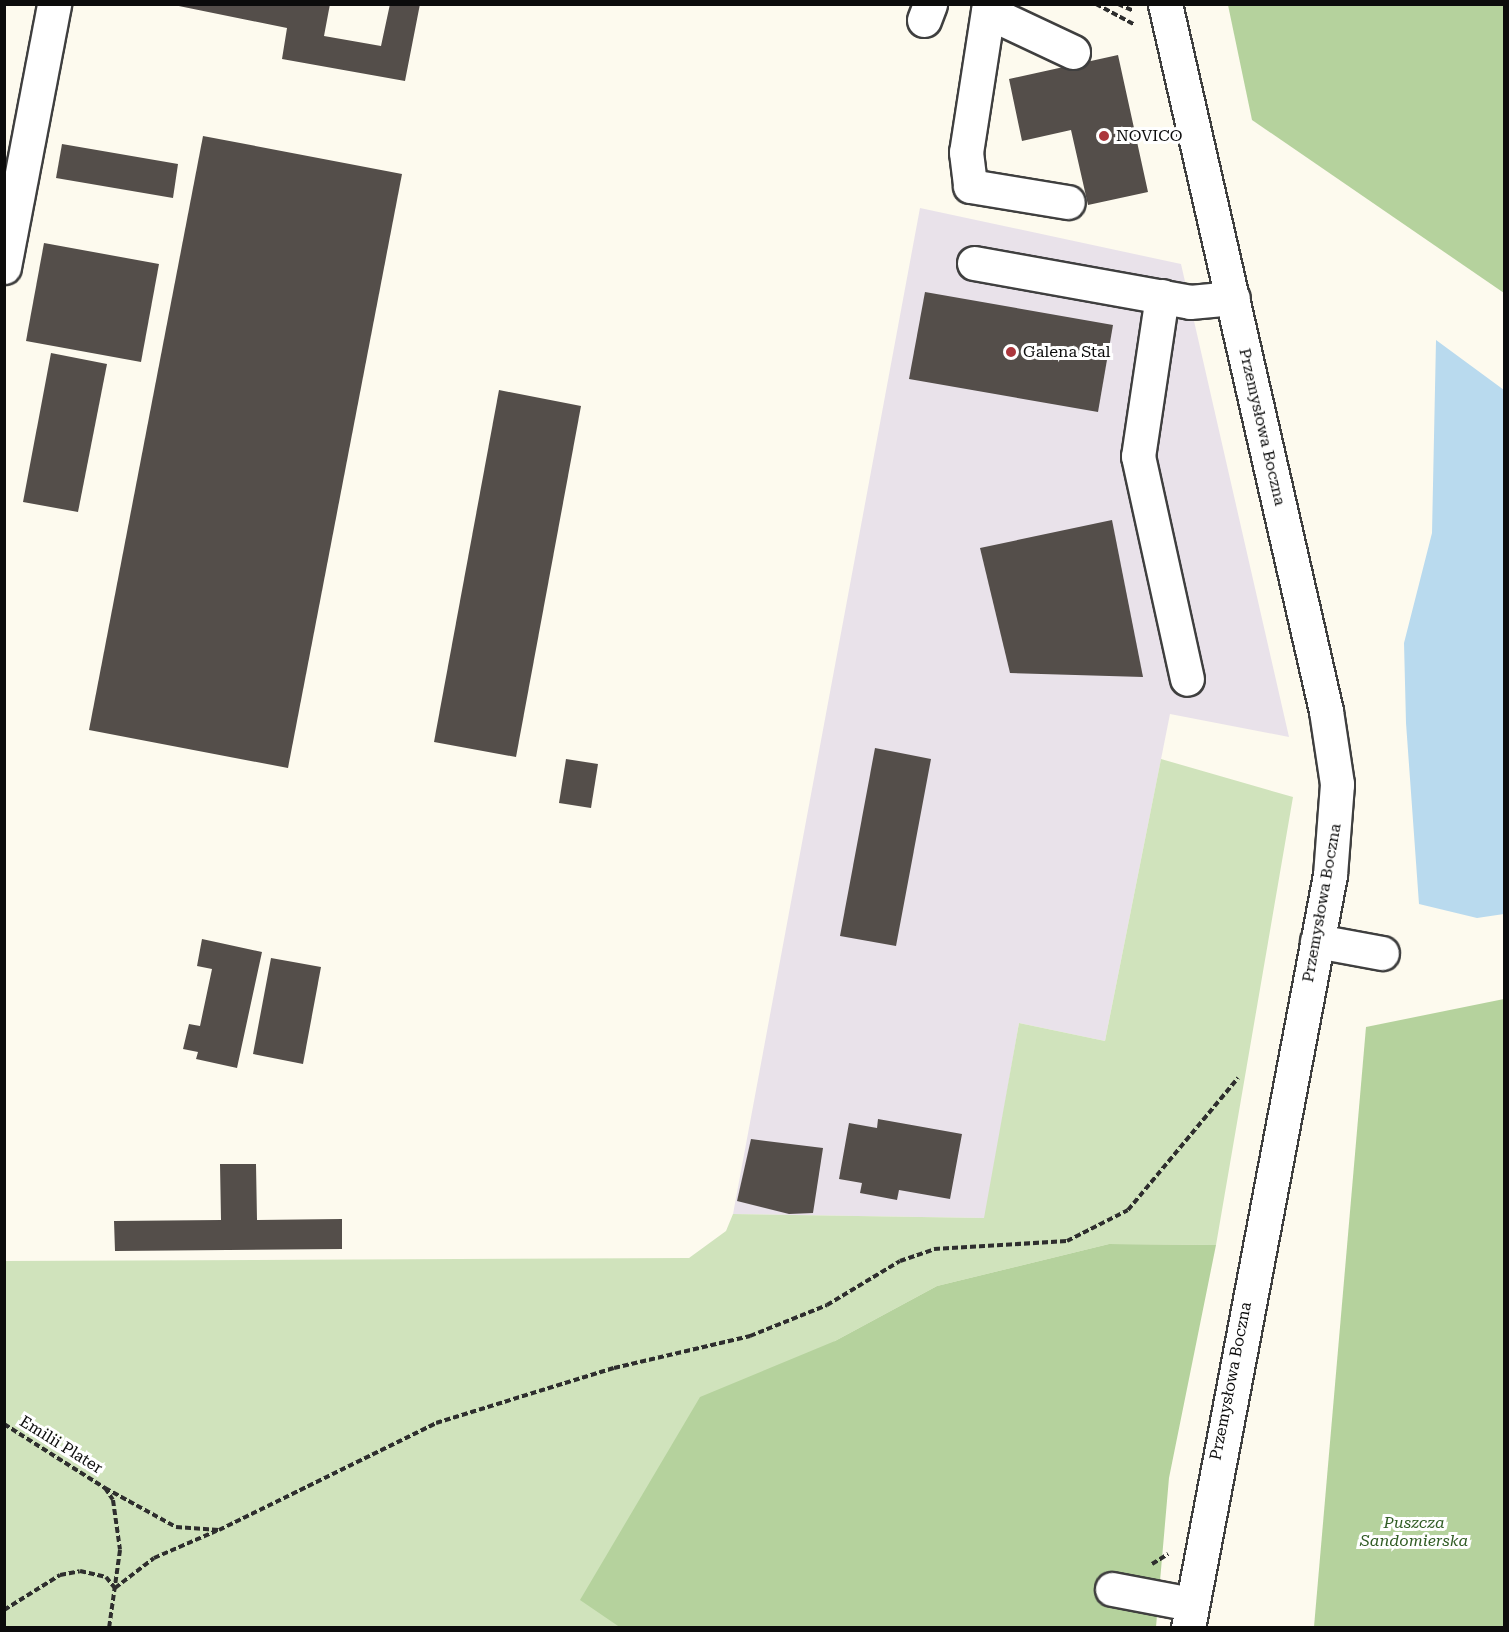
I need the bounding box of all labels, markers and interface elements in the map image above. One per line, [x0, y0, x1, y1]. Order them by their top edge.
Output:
place label: NOVICO [1116, 126, 1183, 146]
marker: NOVICO [1097, 129, 1111, 143]
place label: Galena Stal [1023, 342, 1111, 362]
marker: Galena Stal [1004, 345, 1018, 359]
street label: Przemysłowa Boczna [1235, 346, 1289, 508]
street label: Przemysłowa Boczna [1299, 822, 1345, 984]
street label: Przemysłowa Boczna [1206, 1300, 1256, 1462]
street label: Emilii Plater [16, 1412, 106, 1478]
park label: Puszcza Sandomierska [1360, 1513, 1468, 1551]

